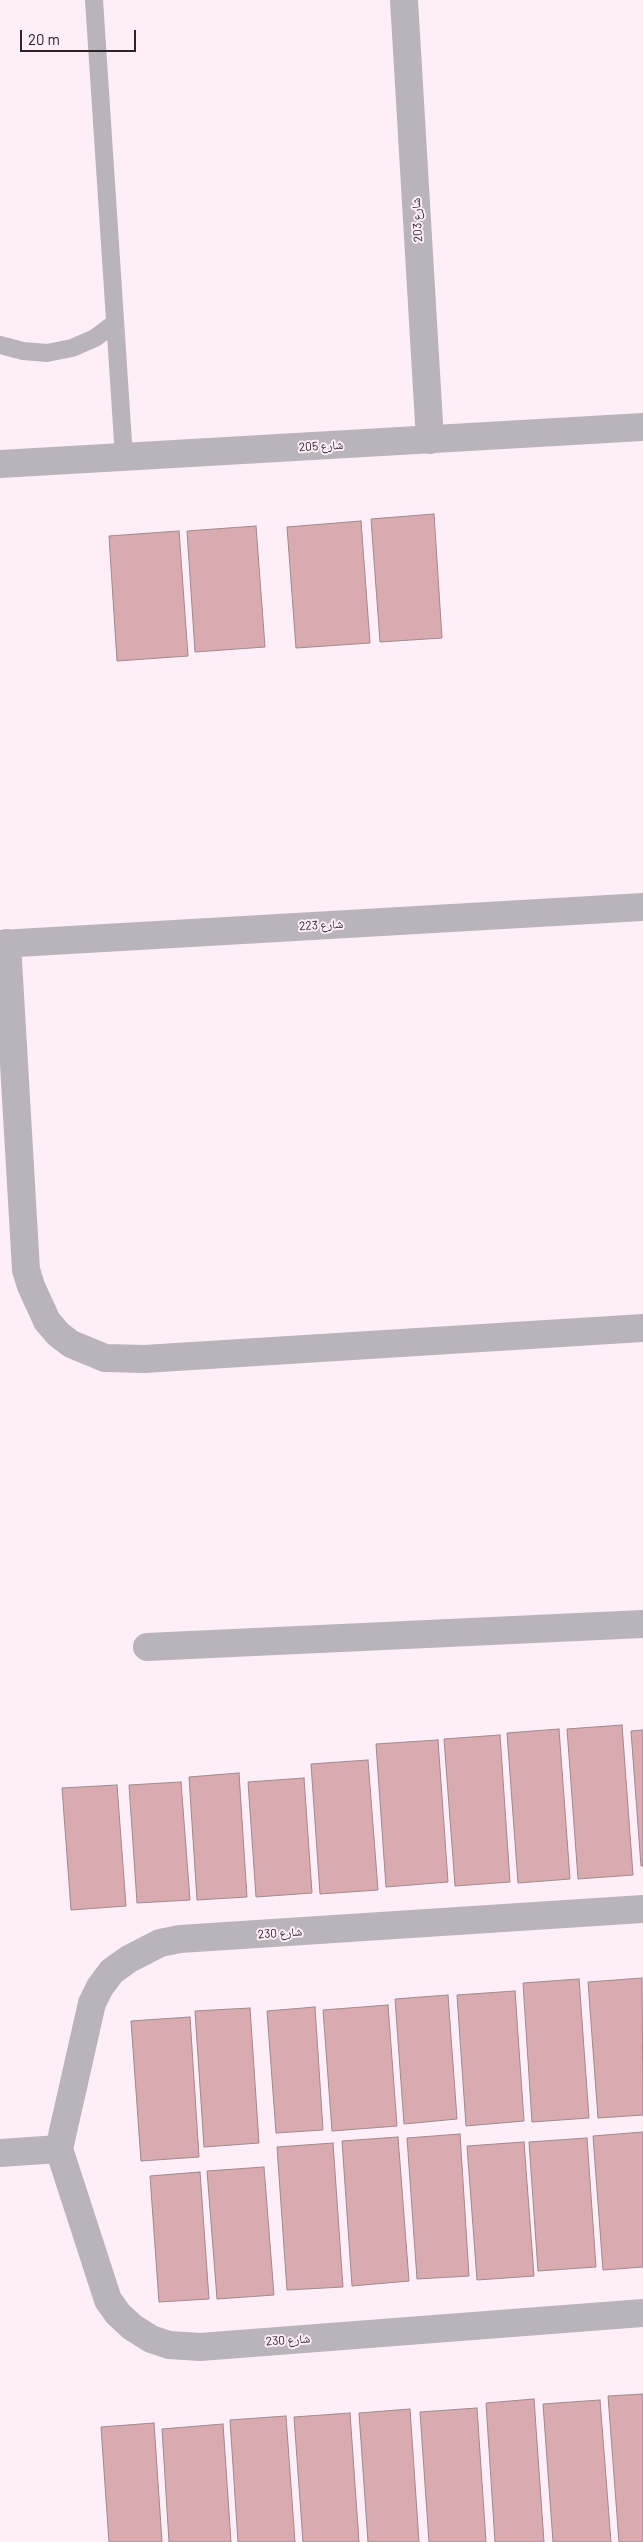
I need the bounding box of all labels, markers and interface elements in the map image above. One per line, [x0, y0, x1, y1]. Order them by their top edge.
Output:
scale bar [22, 20, 139, 52]
text: 20 m [28, 30, 60, 48]
street label: شارع 203 [409, 197, 425, 243]
street label: شارع 205 [298, 438, 344, 454]
street label: شارع 223 [299, 917, 343, 933]
street label: شارع 230 [257, 1924, 303, 1942]
street label: شارع 230 [265, 2331, 311, 2349]

